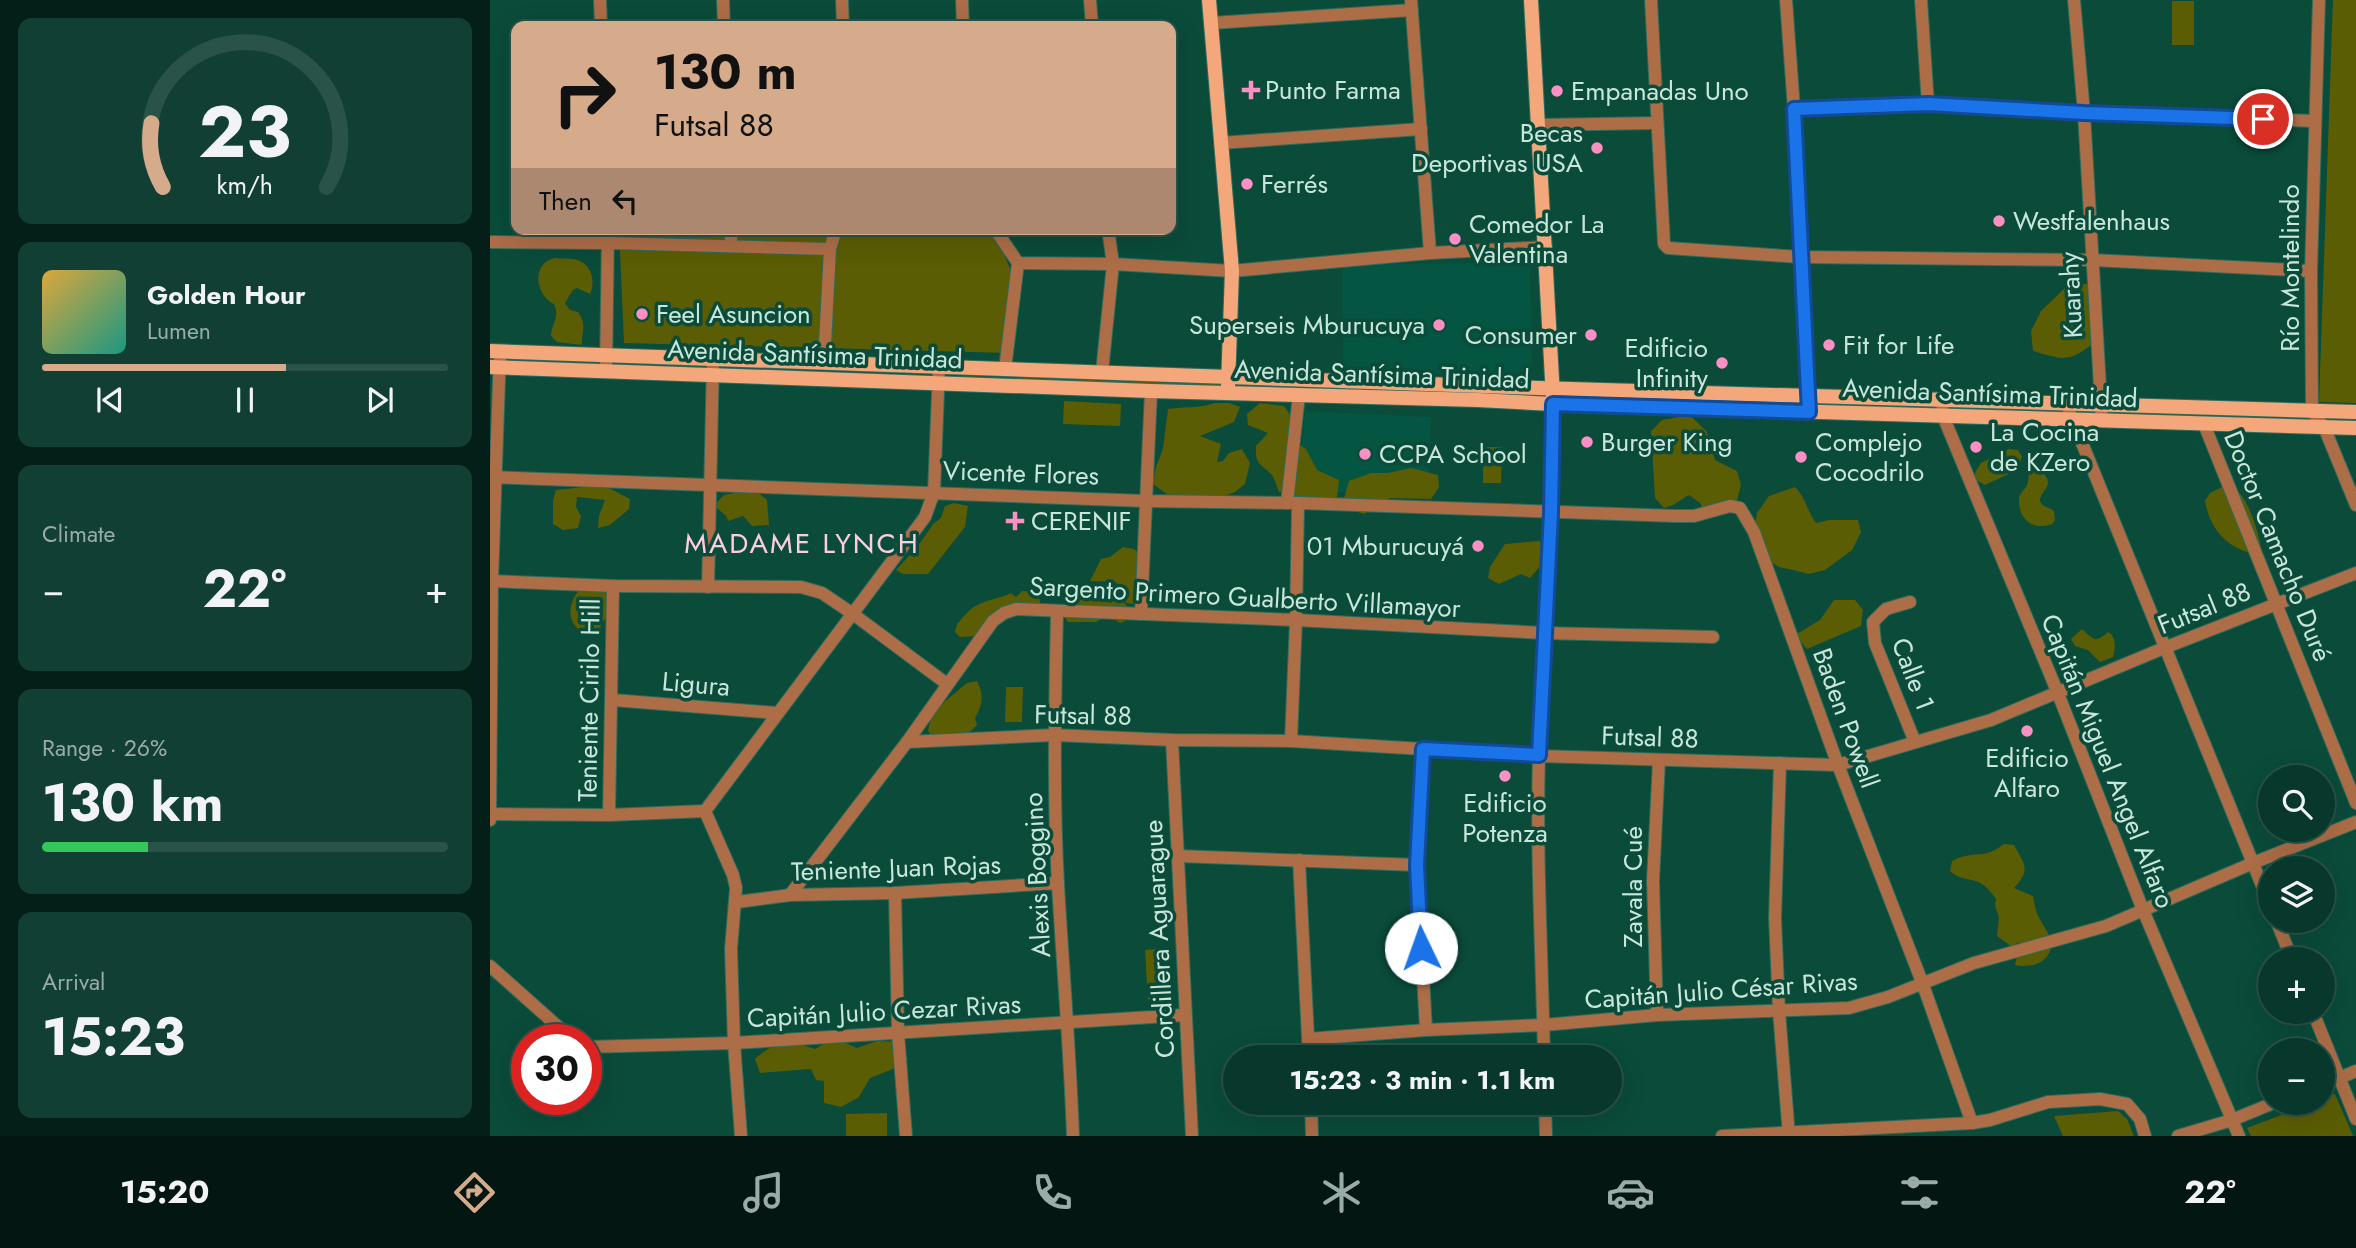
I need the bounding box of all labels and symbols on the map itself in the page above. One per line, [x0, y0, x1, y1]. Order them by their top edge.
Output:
place label: Punto Farma [1265, 71, 1401, 109]
place label: Empanadas Uno [1571, 72, 1749, 110]
marker: Punto Farma [1243, 82, 1259, 98]
marker: Empanadas Uno [1549, 83, 1565, 99]
pin [2233, 89, 2293, 149]
place label: Becas Deportivas USA [1411, 114, 1584, 182]
marker: Becas Deportivas USA [1589, 140, 1605, 156]
place label: Ferrés [1261, 165, 1328, 203]
marker: Ferrés [1239, 176, 1255, 192]
street label: Río Montelindo [2271, 184, 2309, 352]
place label: Westfalenhaus [2013, 202, 2170, 240]
place label: Comedor La Valentina [1469, 205, 1605, 273]
marker: Westfalenhaus [1991, 213, 2007, 229]
marker: Comedor La Valentina [1447, 231, 1463, 247]
street label: Kuarahy [2050, 250, 2092, 339]
place label: Feel Asuncion [656, 295, 811, 333]
marker: Feel Asuncion [634, 306, 650, 322]
place label: Superseis Mburucuya [1189, 306, 1425, 344]
place label: Consumer [1465, 316, 1577, 354]
marker: Superseis Mburucuya [1431, 317, 1447, 333]
place label: Fit for Life [1843, 326, 1954, 364]
marker: Consumer [1583, 327, 1599, 343]
place label: Edificio Infinity [1625, 329, 1709, 397]
street label: Avenida Santísima Trinidad [667, 330, 963, 378]
marker: Fit for Life [1821, 337, 1837, 353]
street label: Avenida Santísima Trinidad [1234, 350, 1530, 398]
marker: Edificio Infinity [1714, 355, 1730, 371]
street label: Avenida Santísima Trinidad [1842, 369, 2138, 417]
place label: La Cocina de KZero [1990, 413, 2099, 481]
place label: Burger King [1601, 423, 1733, 461]
place label: Complejo Cocodrilo [1815, 423, 1924, 491]
street label: Doctor Camacho Duré [2214, 425, 2342, 667]
marker: Burger King [1579, 434, 1595, 450]
place label: CCPA School [1379, 435, 1527, 473]
marker: La Cocina de KZero [1968, 439, 1984, 455]
marker: CCPA School [1357, 446, 1373, 462]
marker: Complejo Cocodrilo [1793, 449, 1809, 465]
street label: Vicente Flores [942, 451, 1100, 495]
place label: CERENIF [1031, 502, 1132, 540]
marker: CERENIF [1005, 511, 1025, 531]
district label: MADAME LYNCH [684, 523, 920, 564]
place label: 01 Mburucuyá [1307, 527, 1464, 565]
marker: 01 Mburucuyá [1470, 538, 1486, 554]
street label: Sargento Primero Gualberto Villamayor [1028, 567, 1462, 627]
street label: Futsal 88 [2152, 572, 2256, 644]
street label: Teniente Cirilo Hill [568, 598, 610, 802]
street label: Capitán Miguel Angel Alfaro [2032, 608, 2184, 914]
street label: Calle 1 [1882, 632, 1944, 716]
street label: Baden Powell [1803, 643, 1889, 793]
street label: Ligura [660, 662, 732, 706]
street label: Futsal 88 [1034, 695, 1132, 735]
street label: Futsal 88 [1601, 716, 1699, 758]
marker: Edificio Alfaro [2019, 723, 2035, 739]
place label: Edificio Alfaro [1985, 739, 2069, 807]
marker: Edificio Potenza [1497, 768, 1513, 784]
place label: Edificio Potenza [1462, 784, 1548, 852]
street label: Alexis Boggino [1014, 792, 1060, 958]
street label: Cordillera Aguarague [1134, 819, 1184, 1059]
street label: Zavala Cué [1614, 826, 1652, 948]
street label: Teniente Juan Rojas [790, 845, 1002, 891]
position arrow [1384, 911, 1458, 985]
street label: Capitán Julio César Rivas [1583, 962, 1859, 1018]
street label: Capitán Julio Cezar Rivas [746, 985, 1022, 1037]
speed limit sign: 30 [511, 1024, 602, 1115]

